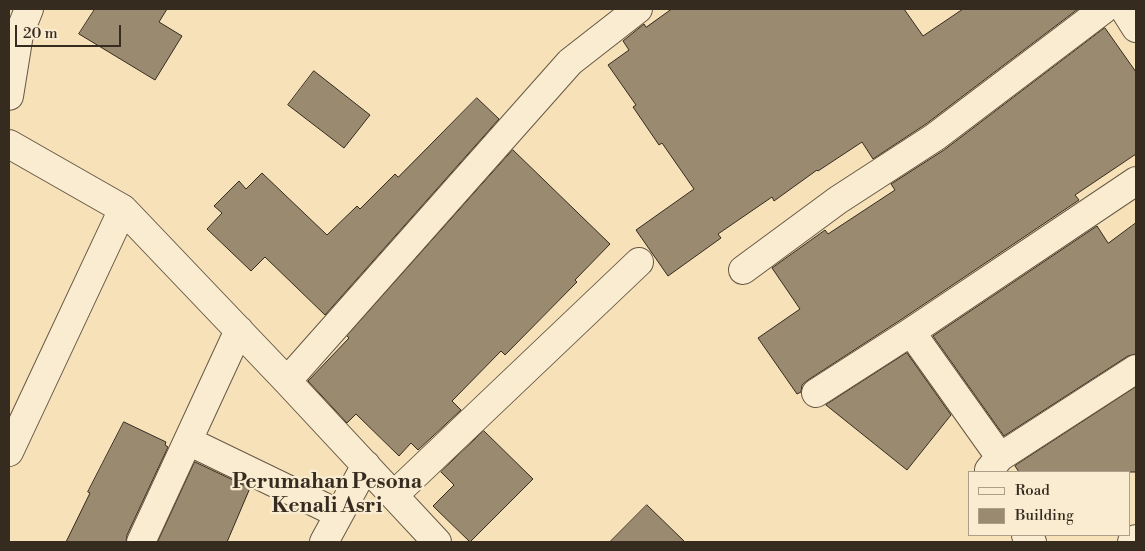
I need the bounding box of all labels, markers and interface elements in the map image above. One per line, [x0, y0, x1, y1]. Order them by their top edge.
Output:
scale bar [18, 15, 124, 47]
text: 20 m [23, 24, 58, 43]
district label: Perumahan Pesona Kenali Asri [232, 470, 422, 520]
legend [968, 471, 1130, 536]
text: Road [1015, 481, 1050, 500]
text: Building [1015, 506, 1074, 525]

